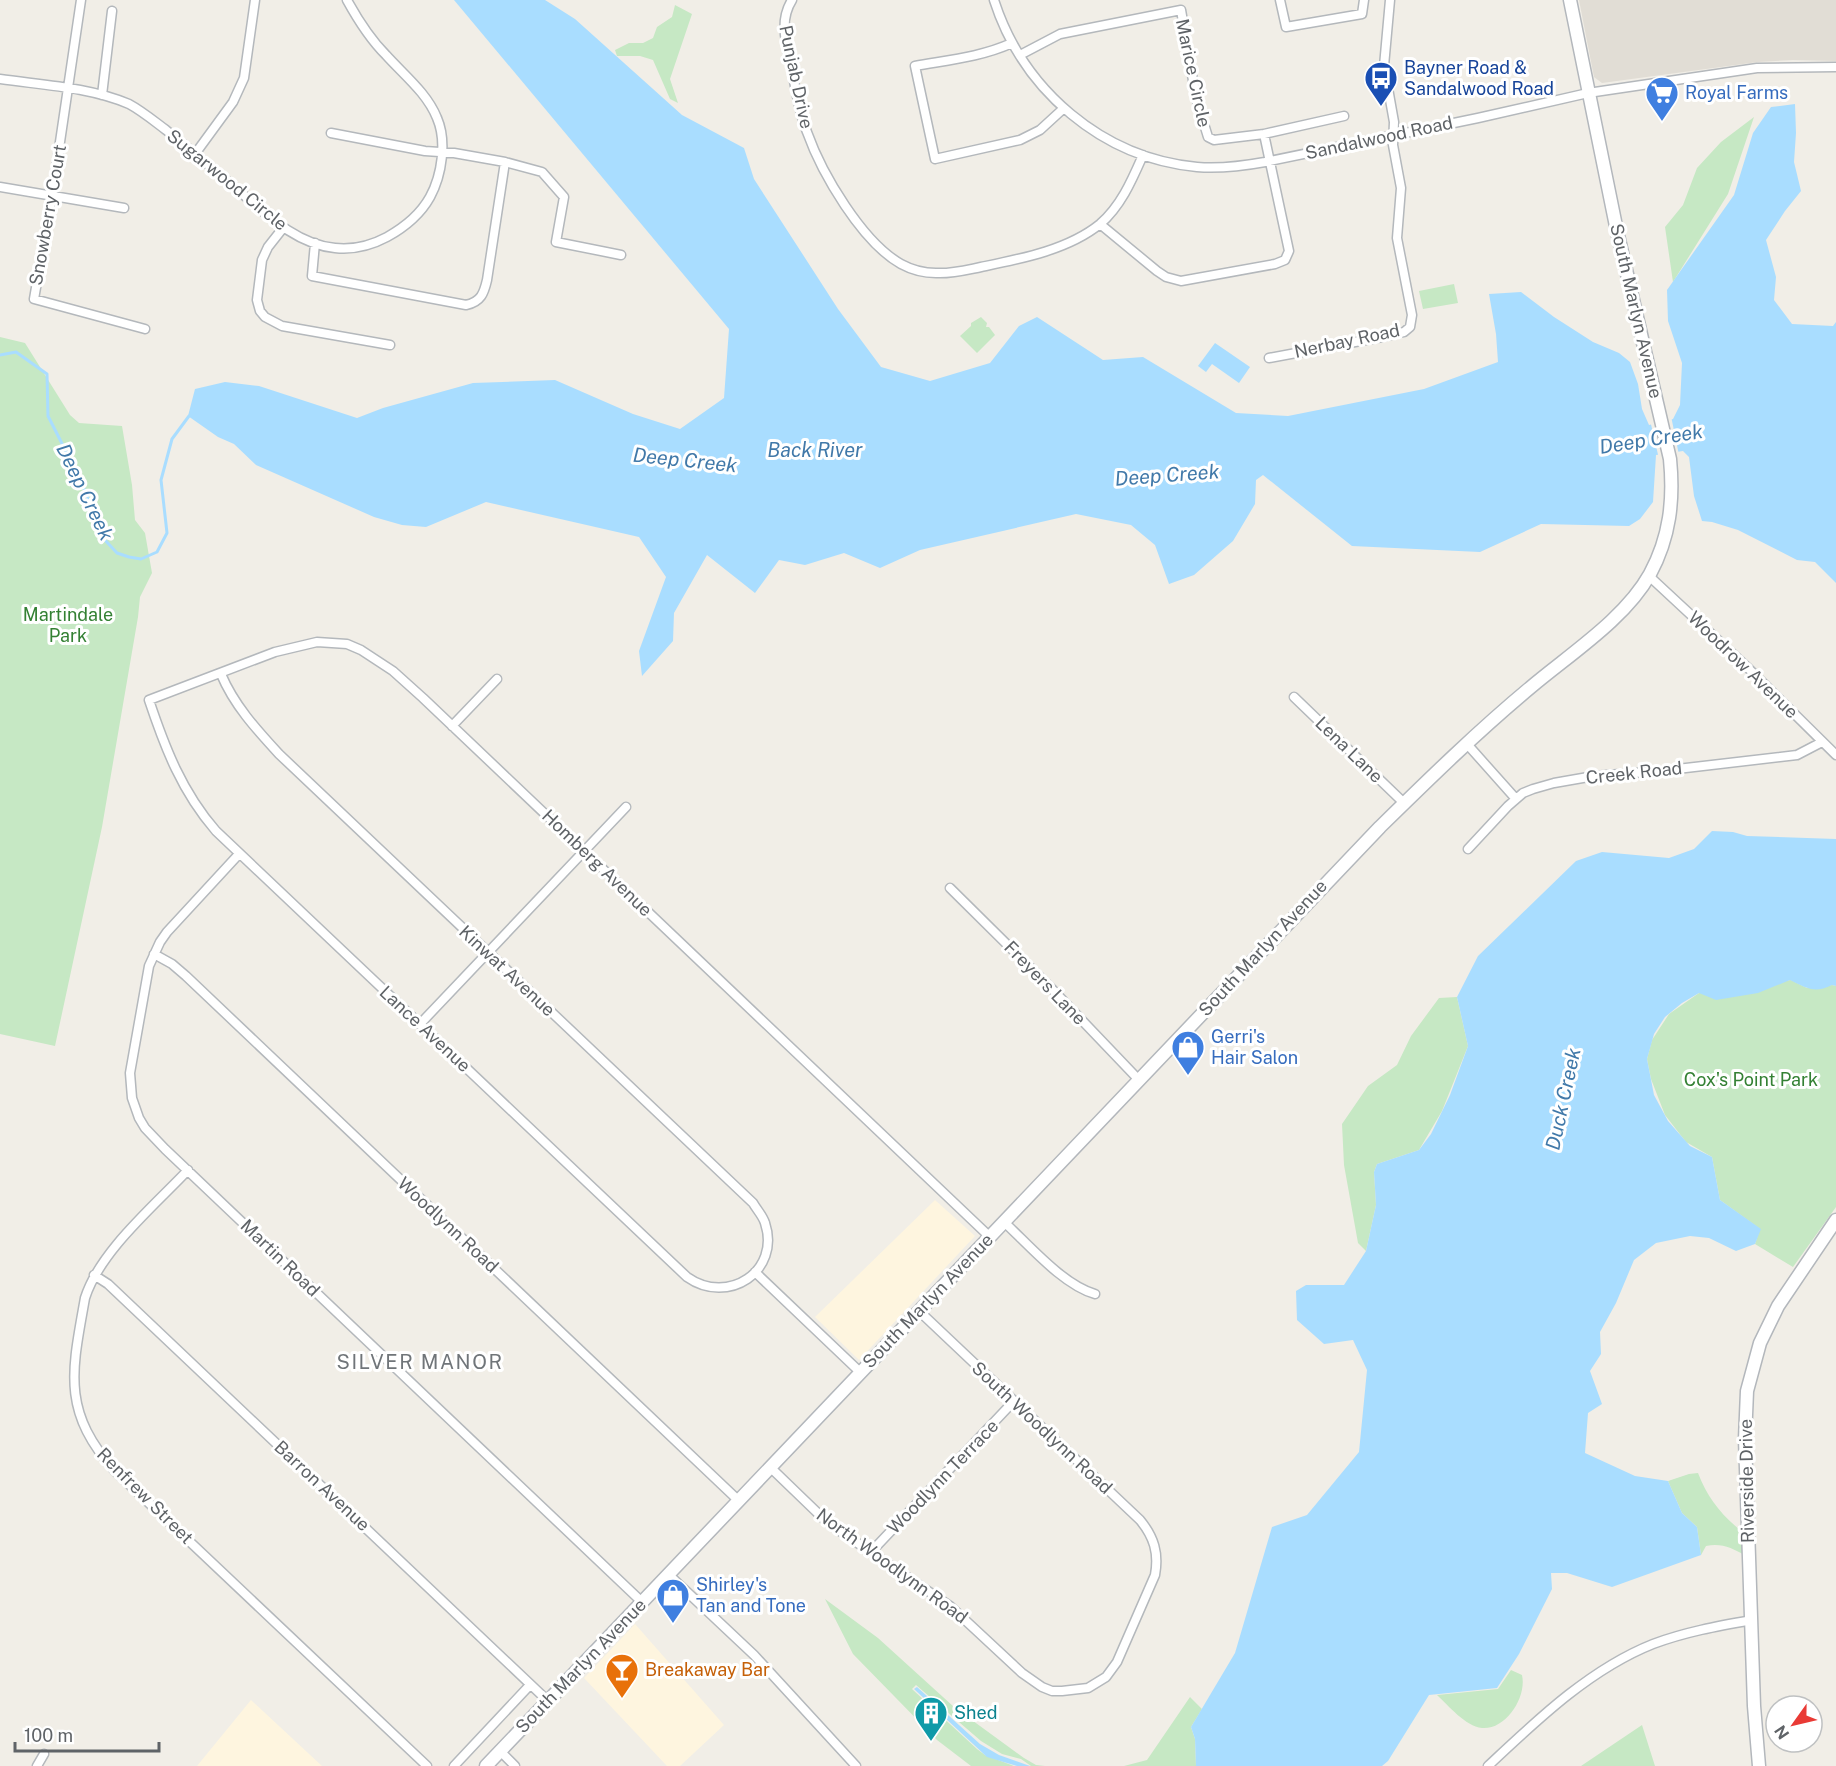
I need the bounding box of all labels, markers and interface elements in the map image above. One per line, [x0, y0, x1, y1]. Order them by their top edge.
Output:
street label: Marice Circle [1172, 17, 1215, 129]
street label: Punjab Drive [775, 23, 818, 130]
place label: Bayner Road & Sandalwood Road [1404, 57, 1554, 99]
bus stop icon: Bayner Road & Sandalwood Road [1363, 60, 1399, 107]
supermarket icon: Royal Farms [1644, 75, 1680, 122]
place label: Royal Farms [1685, 82, 1788, 103]
street label: Sandalwood Road [1303, 112, 1454, 163]
street label: Sugarwood Circle [163, 125, 292, 235]
street label: Snowberry Court [25, 143, 70, 287]
street label: South Marlyn Avenue [1606, 222, 1667, 400]
street label: Nerbay Road [1292, 319, 1402, 362]
water label: Deep Creek [1597, 419, 1705, 459]
water label: Back River [767, 438, 863, 462]
water label: Deep Creek [51, 440, 119, 544]
water label: Deep Creek [632, 443, 739, 477]
water label: Deep Creek [1114, 459, 1220, 491]
park label: Martindale Park [23, 604, 113, 646]
street label: Woodrow Avenue [1684, 607, 1803, 722]
street label: Lena Lane [1311, 712, 1387, 787]
street label: Creek Road [1585, 757, 1683, 788]
street label: Homberg Avenue [538, 805, 657, 920]
street label: South Marlyn Avenue [1194, 875, 1331, 1020]
street label: Kinwat Avenue [455, 921, 560, 1020]
street label: Freyers Lane [1000, 936, 1091, 1029]
street label: Lance Avenue [376, 981, 475, 1076]
place label: Gerri's Hair Salon [1211, 1026, 1298, 1068]
shop icon: Gerri's Hair Salon [1170, 1029, 1206, 1076]
water label: Duck Creek [1540, 1045, 1586, 1152]
park label: Cox's Point Park [1684, 1069, 1818, 1090]
street label: Woodlynn Road [394, 1173, 503, 1277]
street label: Martin Road [237, 1215, 324, 1300]
street label: South Marlyn Avenue [858, 1229, 997, 1372]
district label: SILVER MANOR [337, 1350, 503, 1374]
street label: South Woodlynn Road [968, 1357, 1117, 1498]
street label: Woodlynn Terrace [883, 1415, 1003, 1538]
street label: Riverside Drive [1735, 1419, 1758, 1543]
street label: Barron Avenue [270, 1436, 374, 1535]
street label: Renfrew Street [93, 1443, 198, 1548]
street label: North Woodlynn Road [813, 1504, 972, 1628]
place label: Shirley's Tan and Tone [696, 1574, 806, 1616]
shop icon: Shirley's Tan and Tone [655, 1577, 691, 1624]
street label: South Marlyn Avenue [511, 1594, 650, 1737]
bar icon: Breakaway Bar [604, 1652, 640, 1699]
place label: Breakaway Bar [645, 1659, 770, 1680]
north arrow [1764, 1694, 1824, 1754]
building icon: Shed [913, 1695, 949, 1742]
place label: Shed [954, 1702, 997, 1723]
scale bar [15, 1715, 159, 1753]
text: N [1771, 1722, 1793, 1743]
text: 100 m [24, 1725, 73, 1746]

